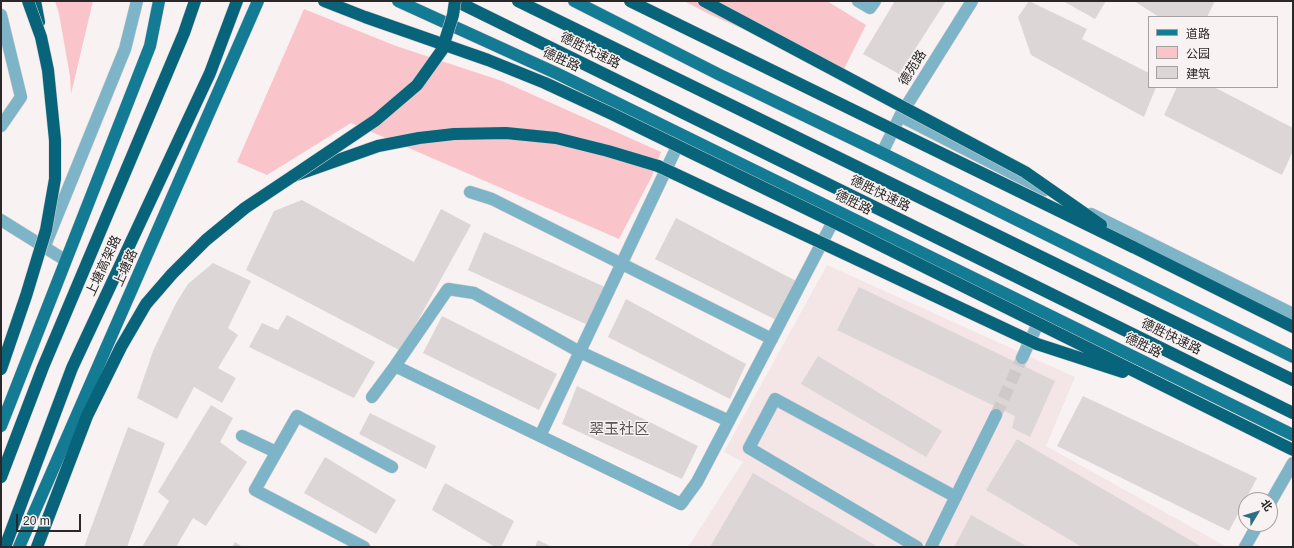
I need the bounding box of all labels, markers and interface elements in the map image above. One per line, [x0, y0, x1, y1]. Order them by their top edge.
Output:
legend [1148, 16, 1278, 88]
text: 道路 [1186, 27, 1210, 41]
street label: 德胜快速路 [557, 30, 623, 72]
street label: 德胜路 [540, 45, 582, 75]
street label: 德苑路 [896, 47, 930, 89]
text: 公园 [1186, 47, 1210, 61]
text: 建筑 [1186, 67, 1210, 81]
street label: 德胜快速路 [847, 173, 913, 215]
street label: 德胜路 [832, 187, 874, 219]
street label: 上塘高架路 [83, 233, 125, 299]
street label: 上塘路 [111, 247, 141, 289]
street label: 德胜快速路 [1138, 316, 1204, 358]
street label: 德胜路 [1122, 330, 1164, 362]
district label: 翠玉社区 [589, 421, 649, 439]
north arrow [1238, 492, 1278, 532]
text: 北 [1259, 497, 1275, 513]
scale bar [18, 506, 83, 532]
text: 20 m [23, 514, 50, 528]

